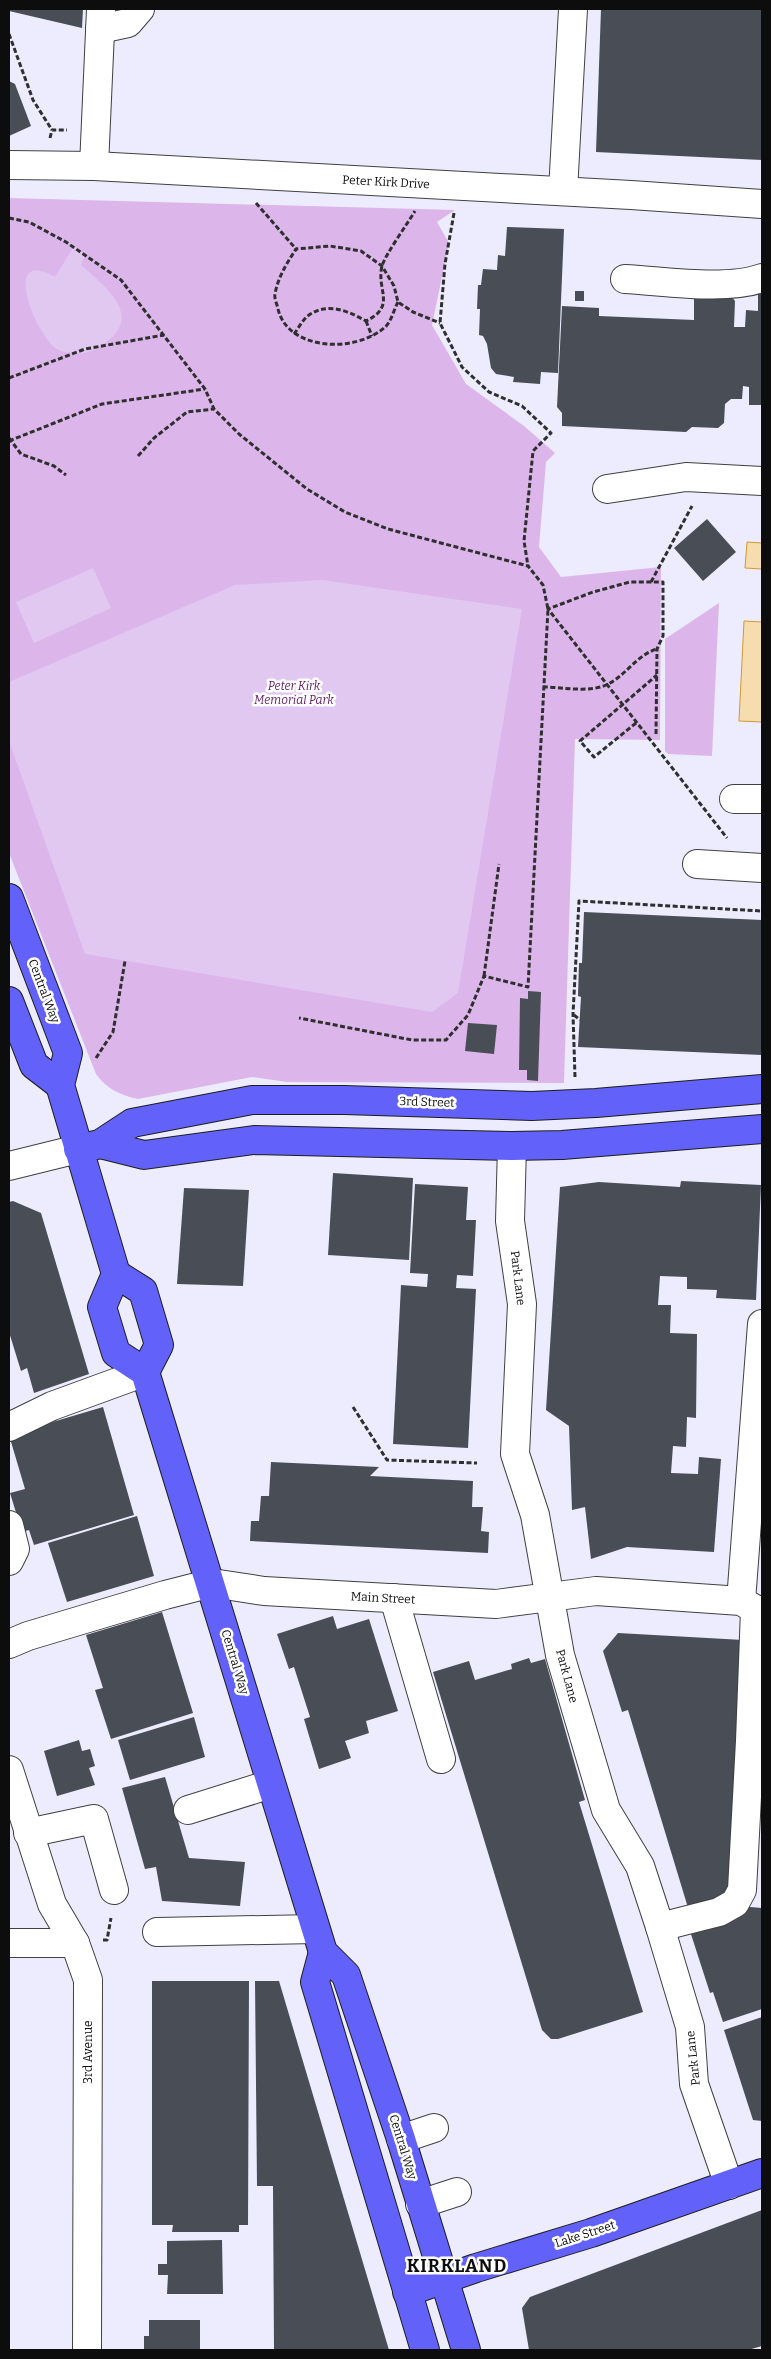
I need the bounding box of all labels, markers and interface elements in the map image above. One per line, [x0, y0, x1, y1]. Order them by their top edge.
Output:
street label: Peter Kirk Drive [342, 173, 430, 191]
park label: Peter Kirk Memorial Park [254, 679, 334, 707]
street label: Central Way [25, 957, 63, 1025]
street label: 3rd Street [399, 1094, 455, 1110]
street label: Park Lane [508, 1250, 528, 1306]
street label: Main Street [350, 1589, 416, 1607]
street label: Central Way [218, 1628, 252, 1697]
street label: Park Lane [553, 1648, 581, 1704]
street label: 3rd Avenue [81, 2020, 95, 2084]
street label: Park Lane [683, 2030, 703, 2086]
street label: Central Way [386, 2113, 420, 2182]
street label: Lake Street [553, 2218, 617, 2250]
district label: KIRKLAND [407, 2255, 507, 2277]

